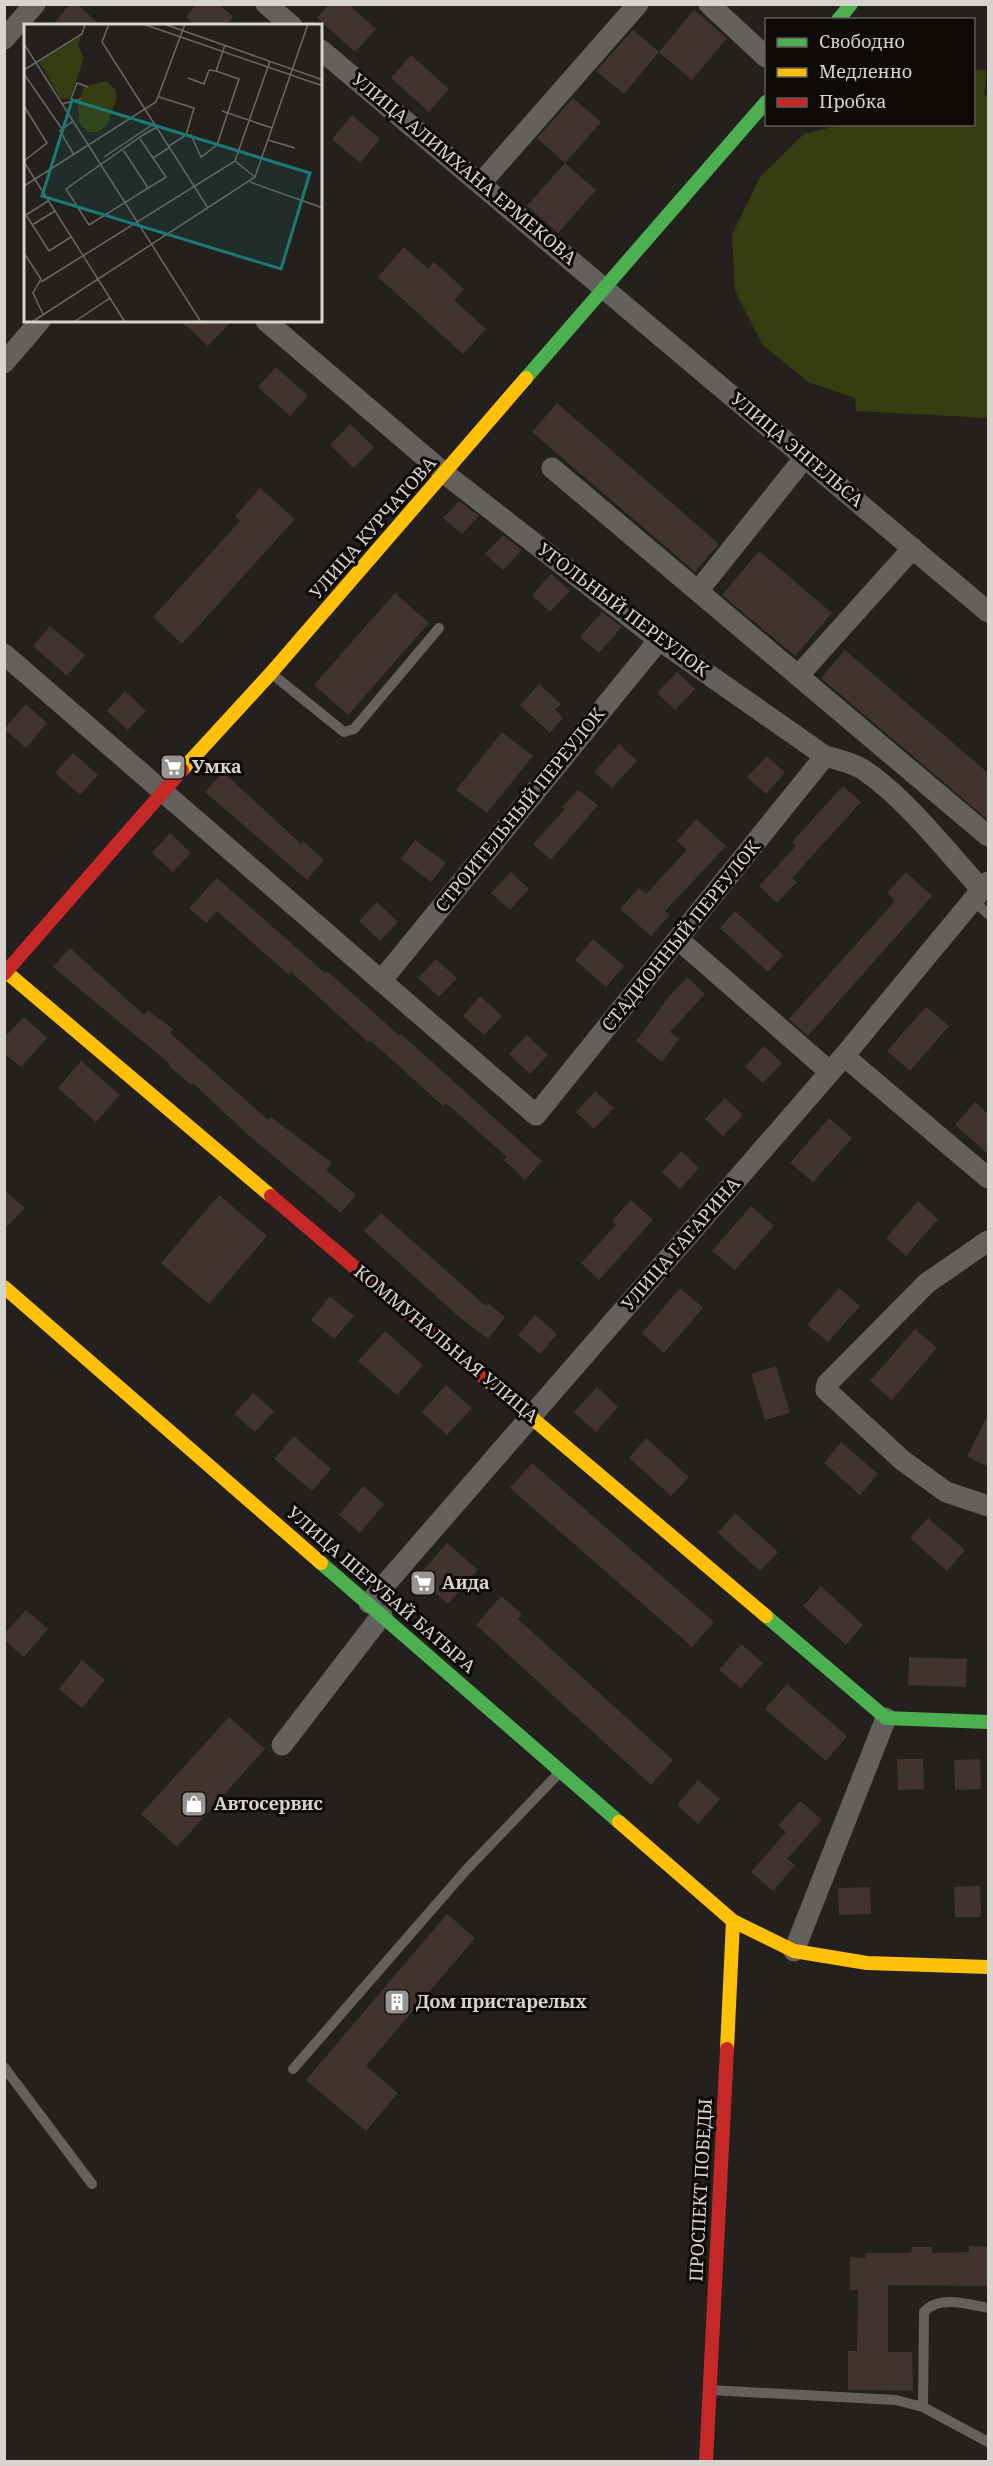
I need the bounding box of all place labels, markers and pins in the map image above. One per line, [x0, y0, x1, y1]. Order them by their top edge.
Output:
supermarket icon: Умка [158, 752, 188, 782]
place label: Умка [192, 754, 242, 778]
supermarket icon: Аида [408, 1568, 438, 1598]
place label: Аида [442, 1570, 490, 1594]
shop icon: Автосервис [179, 1789, 209, 1819]
place label: Автосервис [214, 1791, 323, 1815]
building icon: Дом пристарелых [382, 1987, 412, 2017]
place label: Дом пристарелых [416, 1989, 587, 2013]

